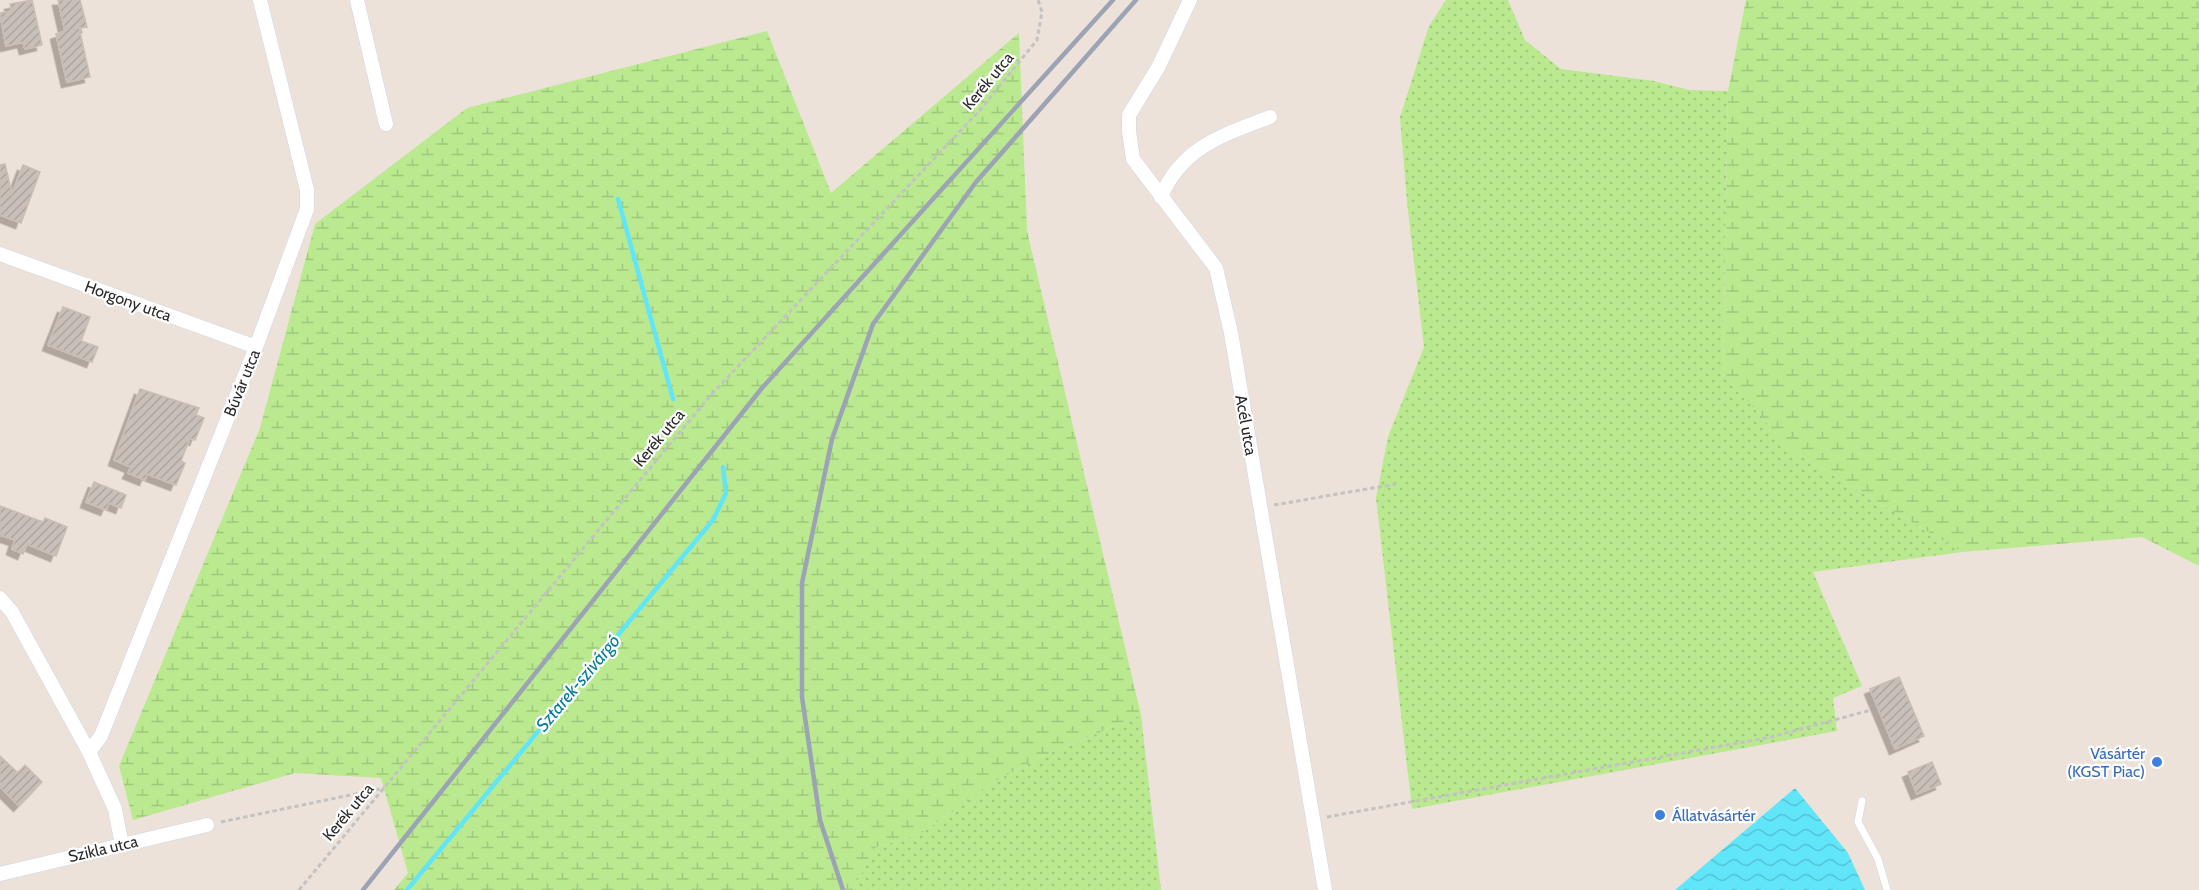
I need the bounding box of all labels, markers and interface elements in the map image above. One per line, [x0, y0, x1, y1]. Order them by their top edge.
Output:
street label: Kerék utca [958, 48, 1018, 114]
street label: Horgony utca [82, 277, 174, 326]
street label: Búvár utca [220, 346, 264, 419]
street label: Acél utca [1231, 393, 1261, 457]
street label: Kerék utca [629, 405, 689, 471]
water label: Sztarek-szivárgó [531, 630, 625, 736]
place label: Vásártér (KGST Piac) [2067, 744, 2146, 781]
marker: Vásártér (KGST Piac) [2150, 755, 2164, 769]
street label: Kerék utca [318, 779, 378, 845]
place label: Állatvásártér [1672, 806, 1757, 825]
marker: Állatvásártér [1653, 808, 1667, 822]
street label: Szikla utca [66, 832, 140, 866]

